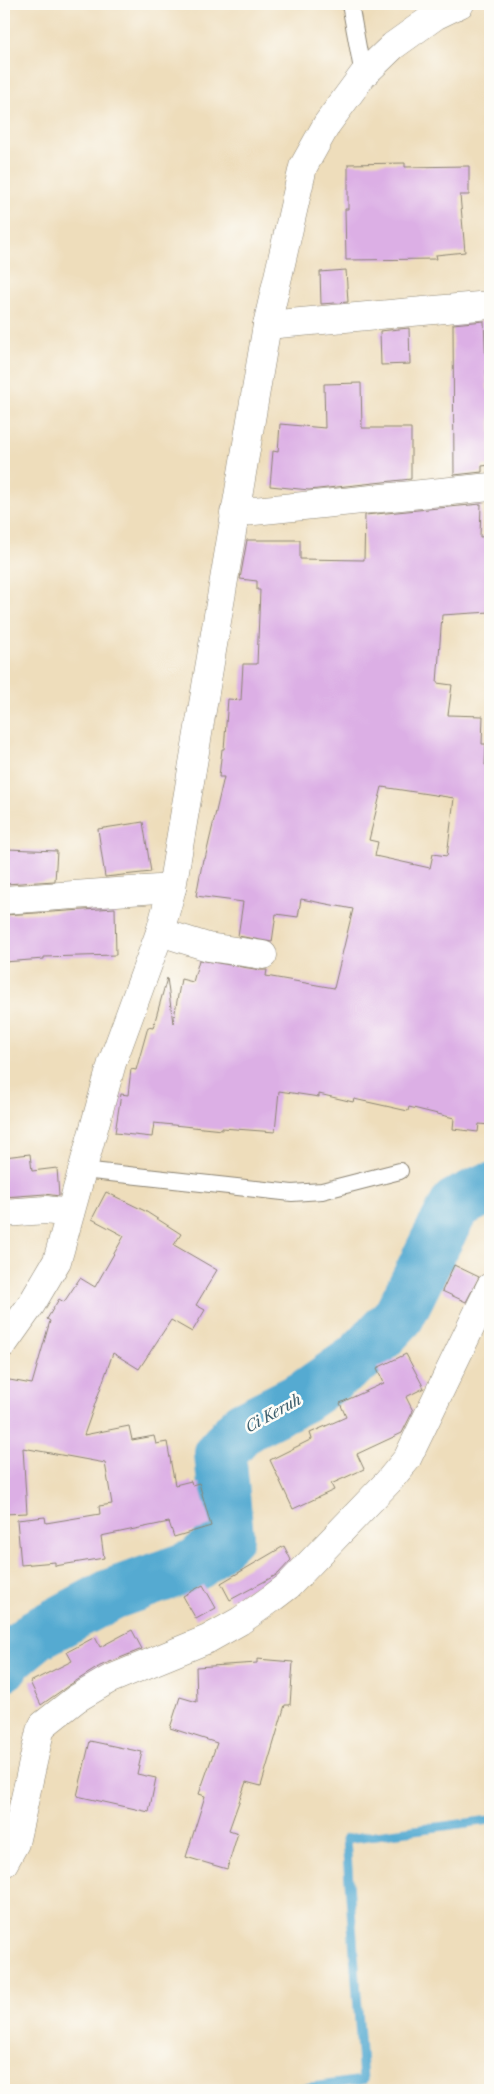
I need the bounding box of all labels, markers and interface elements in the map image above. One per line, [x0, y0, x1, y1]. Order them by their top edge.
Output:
water label: Ci Keruh [242, 1390, 304, 1436]

